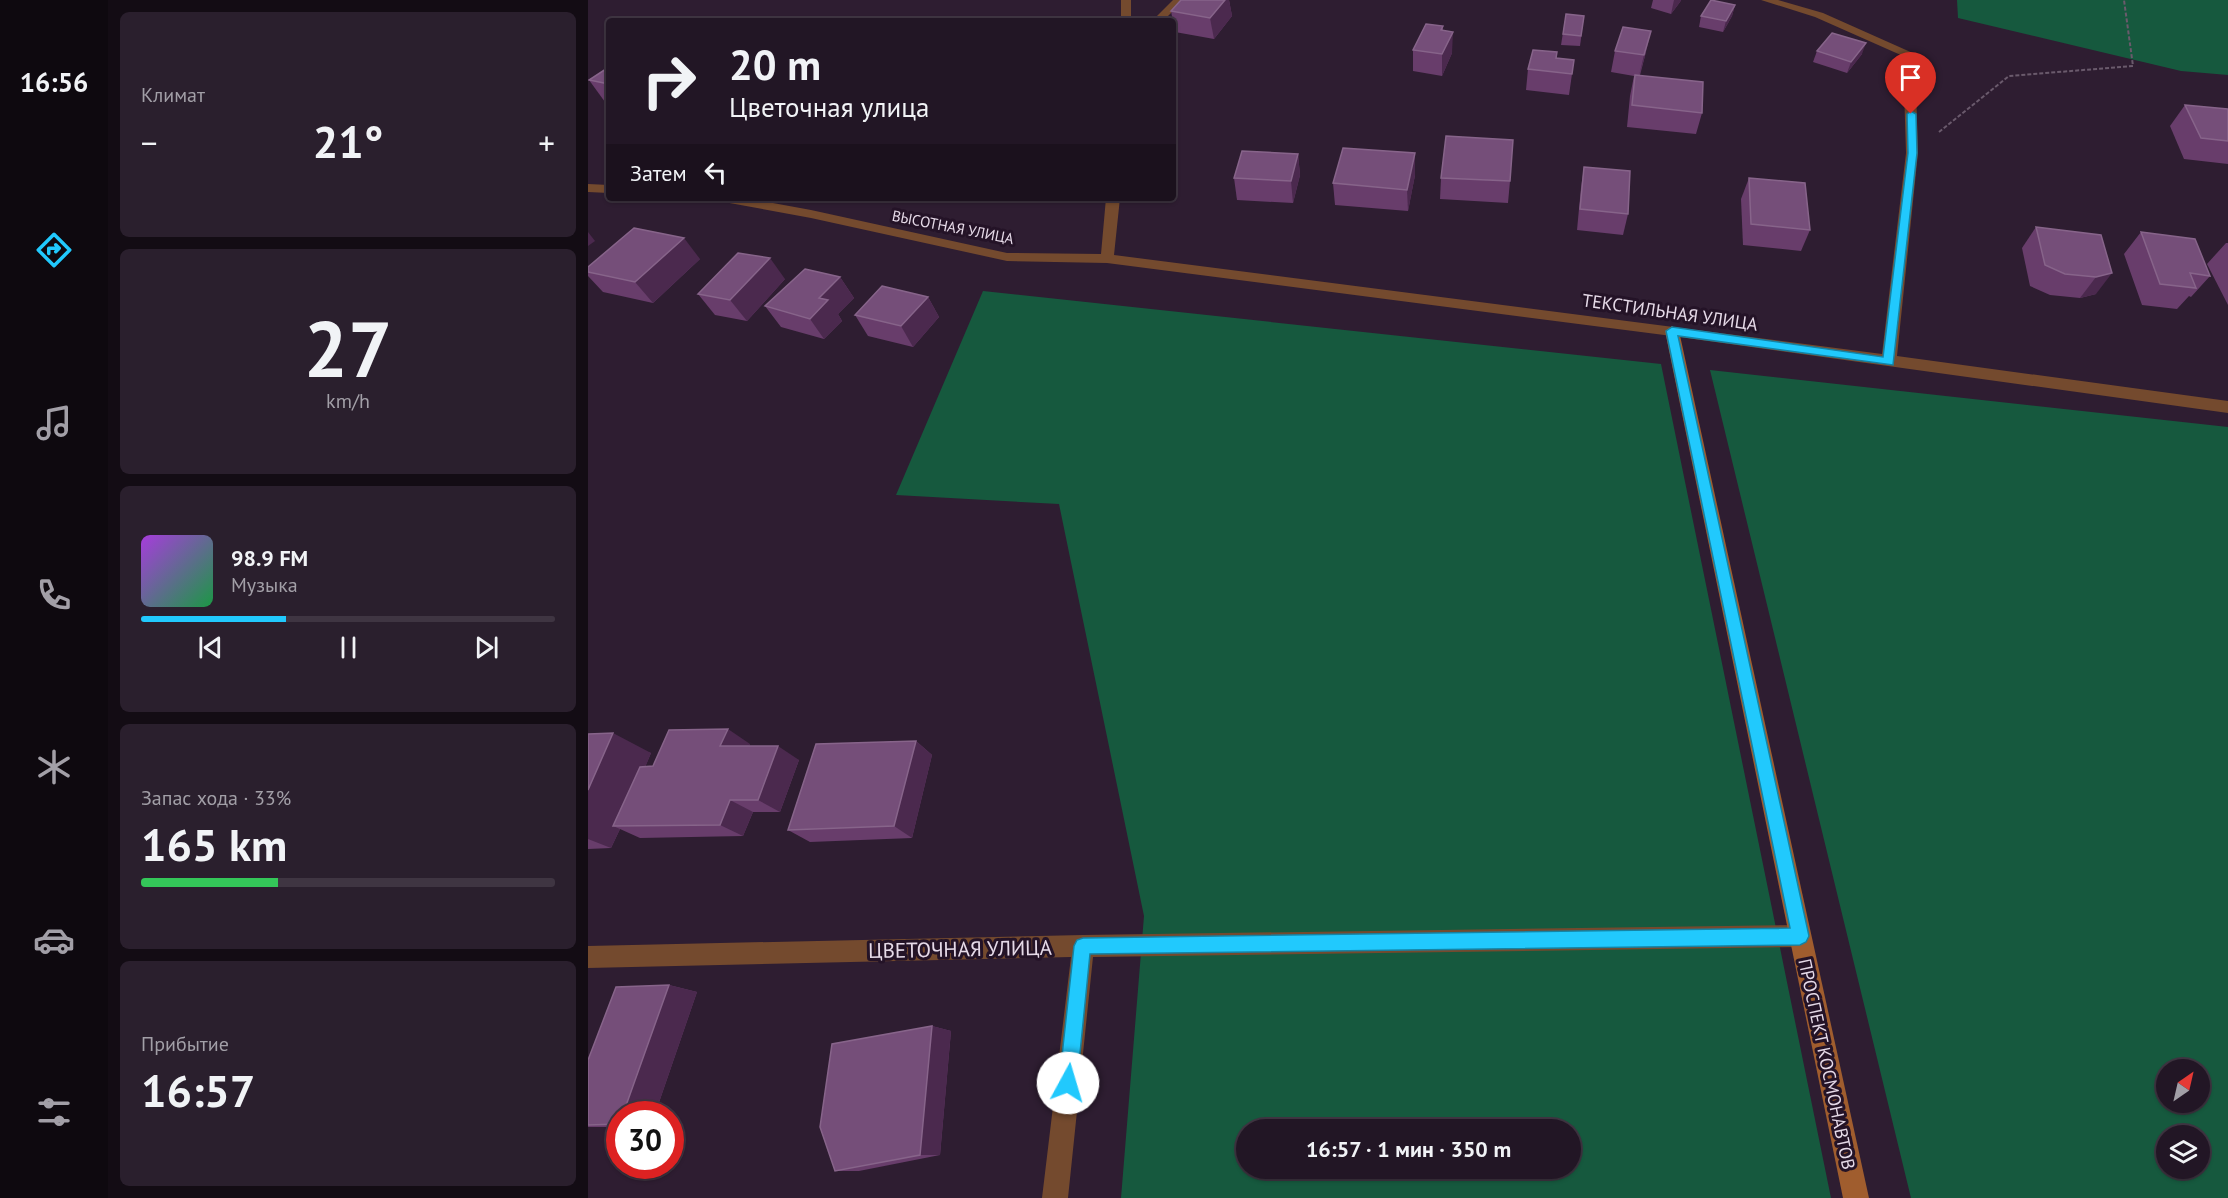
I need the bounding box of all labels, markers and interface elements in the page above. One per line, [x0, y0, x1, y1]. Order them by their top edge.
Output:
text: 20 m [729, 37, 821, 92]
icon: right [630, 42, 708, 120]
pin [1885, 52, 1936, 114]
icon: arrive [1894, 61, 1927, 94]
text: 16:56 [20, 65, 88, 99]
text: Климат [141, 82, 205, 108]
text: Цветочная улица [729, 90, 929, 124]
text: 21° [313, 112, 383, 170]
text: − [141, 121, 158, 164]
text: + [538, 121, 555, 164]
icon: left [699, 156, 732, 189]
text: Затем [630, 159, 687, 187]
street label: ВЫСОТНАЯ УЛИЦА [890, 206, 1016, 248]
icon: directions [33, 229, 75, 271]
street label: ТЕКСТИЛЬНАЯ УЛИЦА [1581, 288, 1760, 336]
text: 27 [304, 298, 392, 399]
text: km/h [326, 388, 370, 414]
icon: music [33, 402, 75, 444]
text: 98.9 FM [231, 544, 308, 572]
text: Музыка [231, 572, 298, 598]
icon: phone [33, 574, 75, 616]
icon: previous [194, 631, 227, 664]
icon: pause [332, 631, 365, 664]
icon: next [470, 631, 503, 664]
icon: climate [33, 746, 75, 788]
text: Запас хода · 33% [141, 785, 291, 811]
text: 165 km [141, 815, 287, 873]
icon: car [33, 919, 75, 961]
street label: ЦВЕТОЧНАЯ УЛИЦА [868, 934, 1053, 964]
street label: ПРОСПЕКТ КОСМОНАВТОВ [1793, 956, 1861, 1172]
text: Прибытие [141, 1031, 229, 1057]
position arrow [1036, 1051, 1100, 1115]
north arrow [2156, 1059, 2210, 1113]
map controls [2156, 1059, 2210, 1179]
text: 16:57 [141, 1061, 255, 1119]
icon: filters [33, 1091, 75, 1133]
speed limit sign: 30 [606, 1101, 684, 1179]
button: layers [2156, 1125, 2210, 1179]
text: 16:57 · 1 мин · 350 m [1306, 1135, 1511, 1163]

